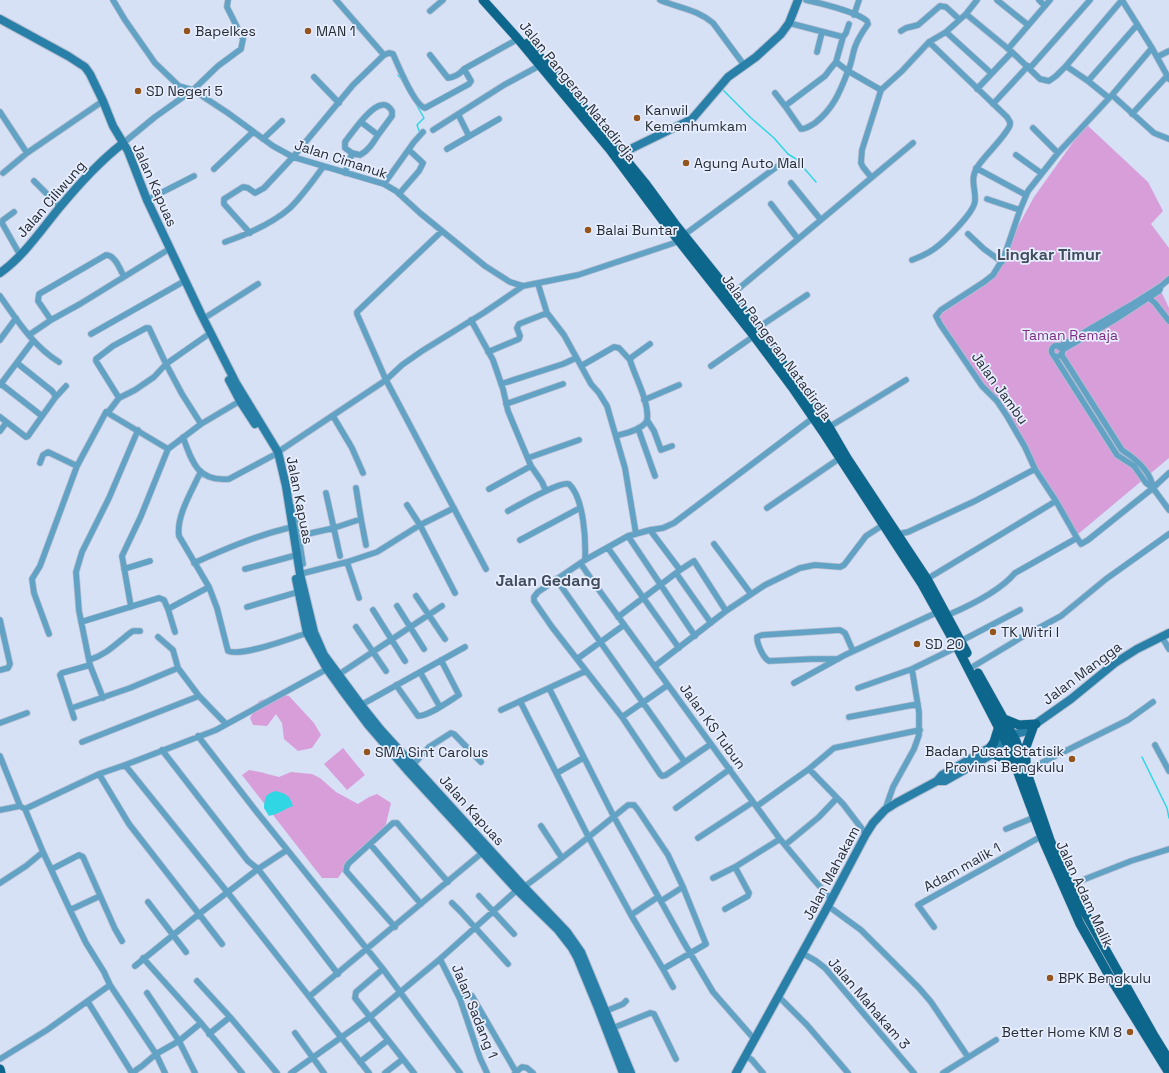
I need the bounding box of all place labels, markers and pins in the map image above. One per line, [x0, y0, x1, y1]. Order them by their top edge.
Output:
place label: Bapelkes [195, 22, 256, 40]
place label: MAN 1 [316, 22, 356, 40]
marker: Bapelkes [182, 26, 192, 36]
marker: MAN 1 [303, 26, 313, 36]
place label: SD Negeri 5 [146, 82, 223, 100]
marker: SD Negeri 5 [133, 86, 143, 96]
place label: Kanwil Kemenhumkam [645, 101, 747, 135]
marker: Kanwil Kemenhumkam [632, 113, 642, 123]
place label: Agung Auto Mall [694, 154, 804, 172]
marker: Agung Auto Mall [681, 158, 691, 168]
place label: Balai Buntar [596, 221, 678, 239]
marker: Balai Buntar [583, 225, 593, 235]
place label: TK Witri I [1001, 623, 1059, 641]
marker: TK Witri I [988, 627, 998, 637]
place label: SD 20 [925, 635, 964, 653]
marker: SD 20 [912, 639, 922, 649]
place label: Badan Pusat Statisik Provinsi Bengkulu [925, 742, 1064, 776]
place label: SMA Sint Carolus [375, 743, 488, 761]
marker: SMA Sint Carolus [362, 747, 372, 757]
marker: Badan Pusat Statisik Provinsi Bengkulu [1067, 754, 1077, 764]
place label: BPK Bengkulu [1058, 969, 1151, 987]
marker: BPK Bengkulu [1045, 973, 1055, 983]
place label: Better Home KM 8 [1002, 1023, 1122, 1041]
marker: Better Home KM 8 [1125, 1027, 1135, 1037]

